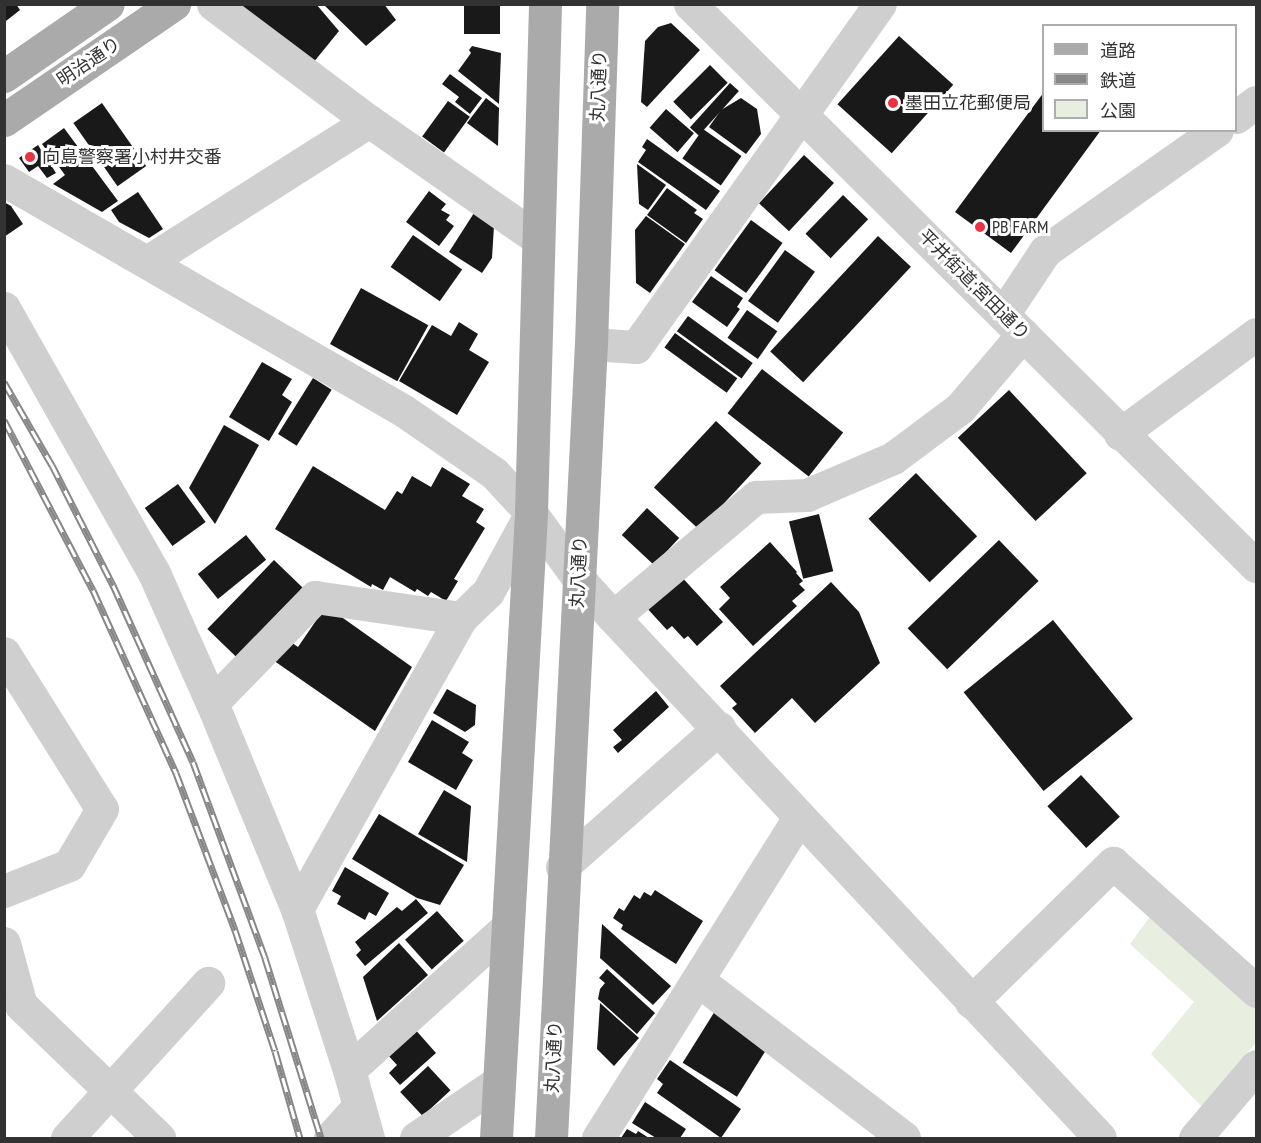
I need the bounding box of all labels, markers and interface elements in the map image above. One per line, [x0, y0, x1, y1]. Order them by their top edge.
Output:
legend [1042, 24, 1237, 132]
street label: 明治通り [53, 33, 125, 91]
text: 道路 [1100, 39, 1136, 62]
street label: 丸八通り [587, 50, 611, 122]
text: 鉄道 [1100, 69, 1136, 92]
place label: 墨田立花郵便局 [905, 92, 1031, 114]
marker: 墨田立花郵便局 [886, 96, 900, 110]
text: 公園 [1100, 99, 1136, 122]
place label: 向島警察署小村井交番 [42, 146, 222, 168]
marker: 向島警察署小村井交番 [23, 150, 37, 164]
place label: PB FARM [992, 216, 1048, 238]
marker: PB FARM [973, 220, 987, 234]
street label: 平井街道;宮田通り [914, 225, 1034, 345]
street label: 丸八通り [566, 535, 592, 609]
street label: 丸八通り [541, 1020, 567, 1094]

